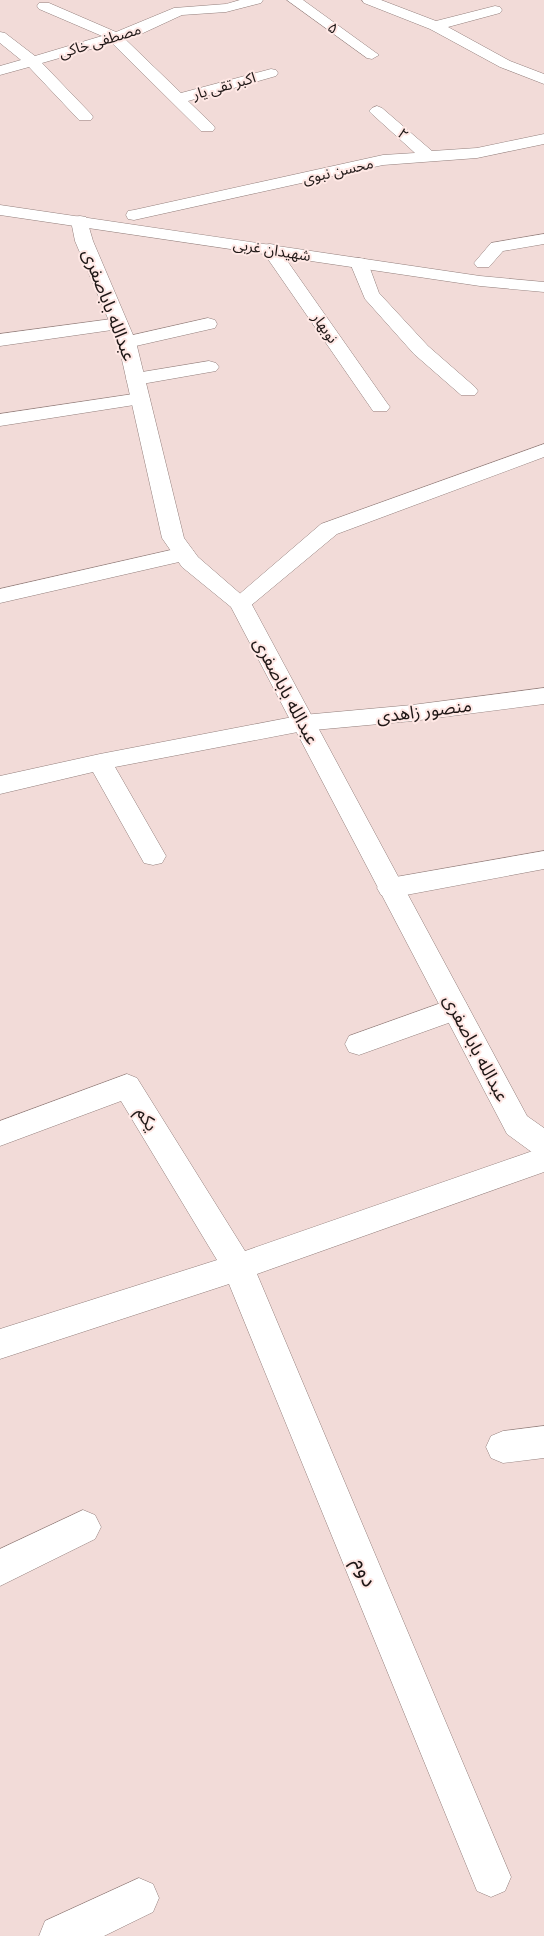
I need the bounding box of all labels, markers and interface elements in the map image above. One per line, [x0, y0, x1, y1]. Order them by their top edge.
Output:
street label: ۵ [324, 18, 342, 38]
street label: مصطفی خاکی [57, 20, 143, 62]
street label: اکبر تقی یار [189, 68, 258, 104]
street label: ۲ [394, 124, 412, 144]
street label: محسن نبوی [301, 154, 375, 188]
street label: شهیدان غربی [232, 235, 312, 265]
street label: عبدالله باباصفری [78, 246, 140, 364]
street label: نوبهار [308, 309, 342, 347]
street label: عبدالله باباصفری [249, 634, 323, 748]
street label: منصور زاهدی [375, 694, 473, 728]
street label: عبدالله باباصفری [439, 991, 513, 1105]
street label: یکم [129, 1103, 163, 1136]
street label: دوم [344, 1553, 383, 1592]

